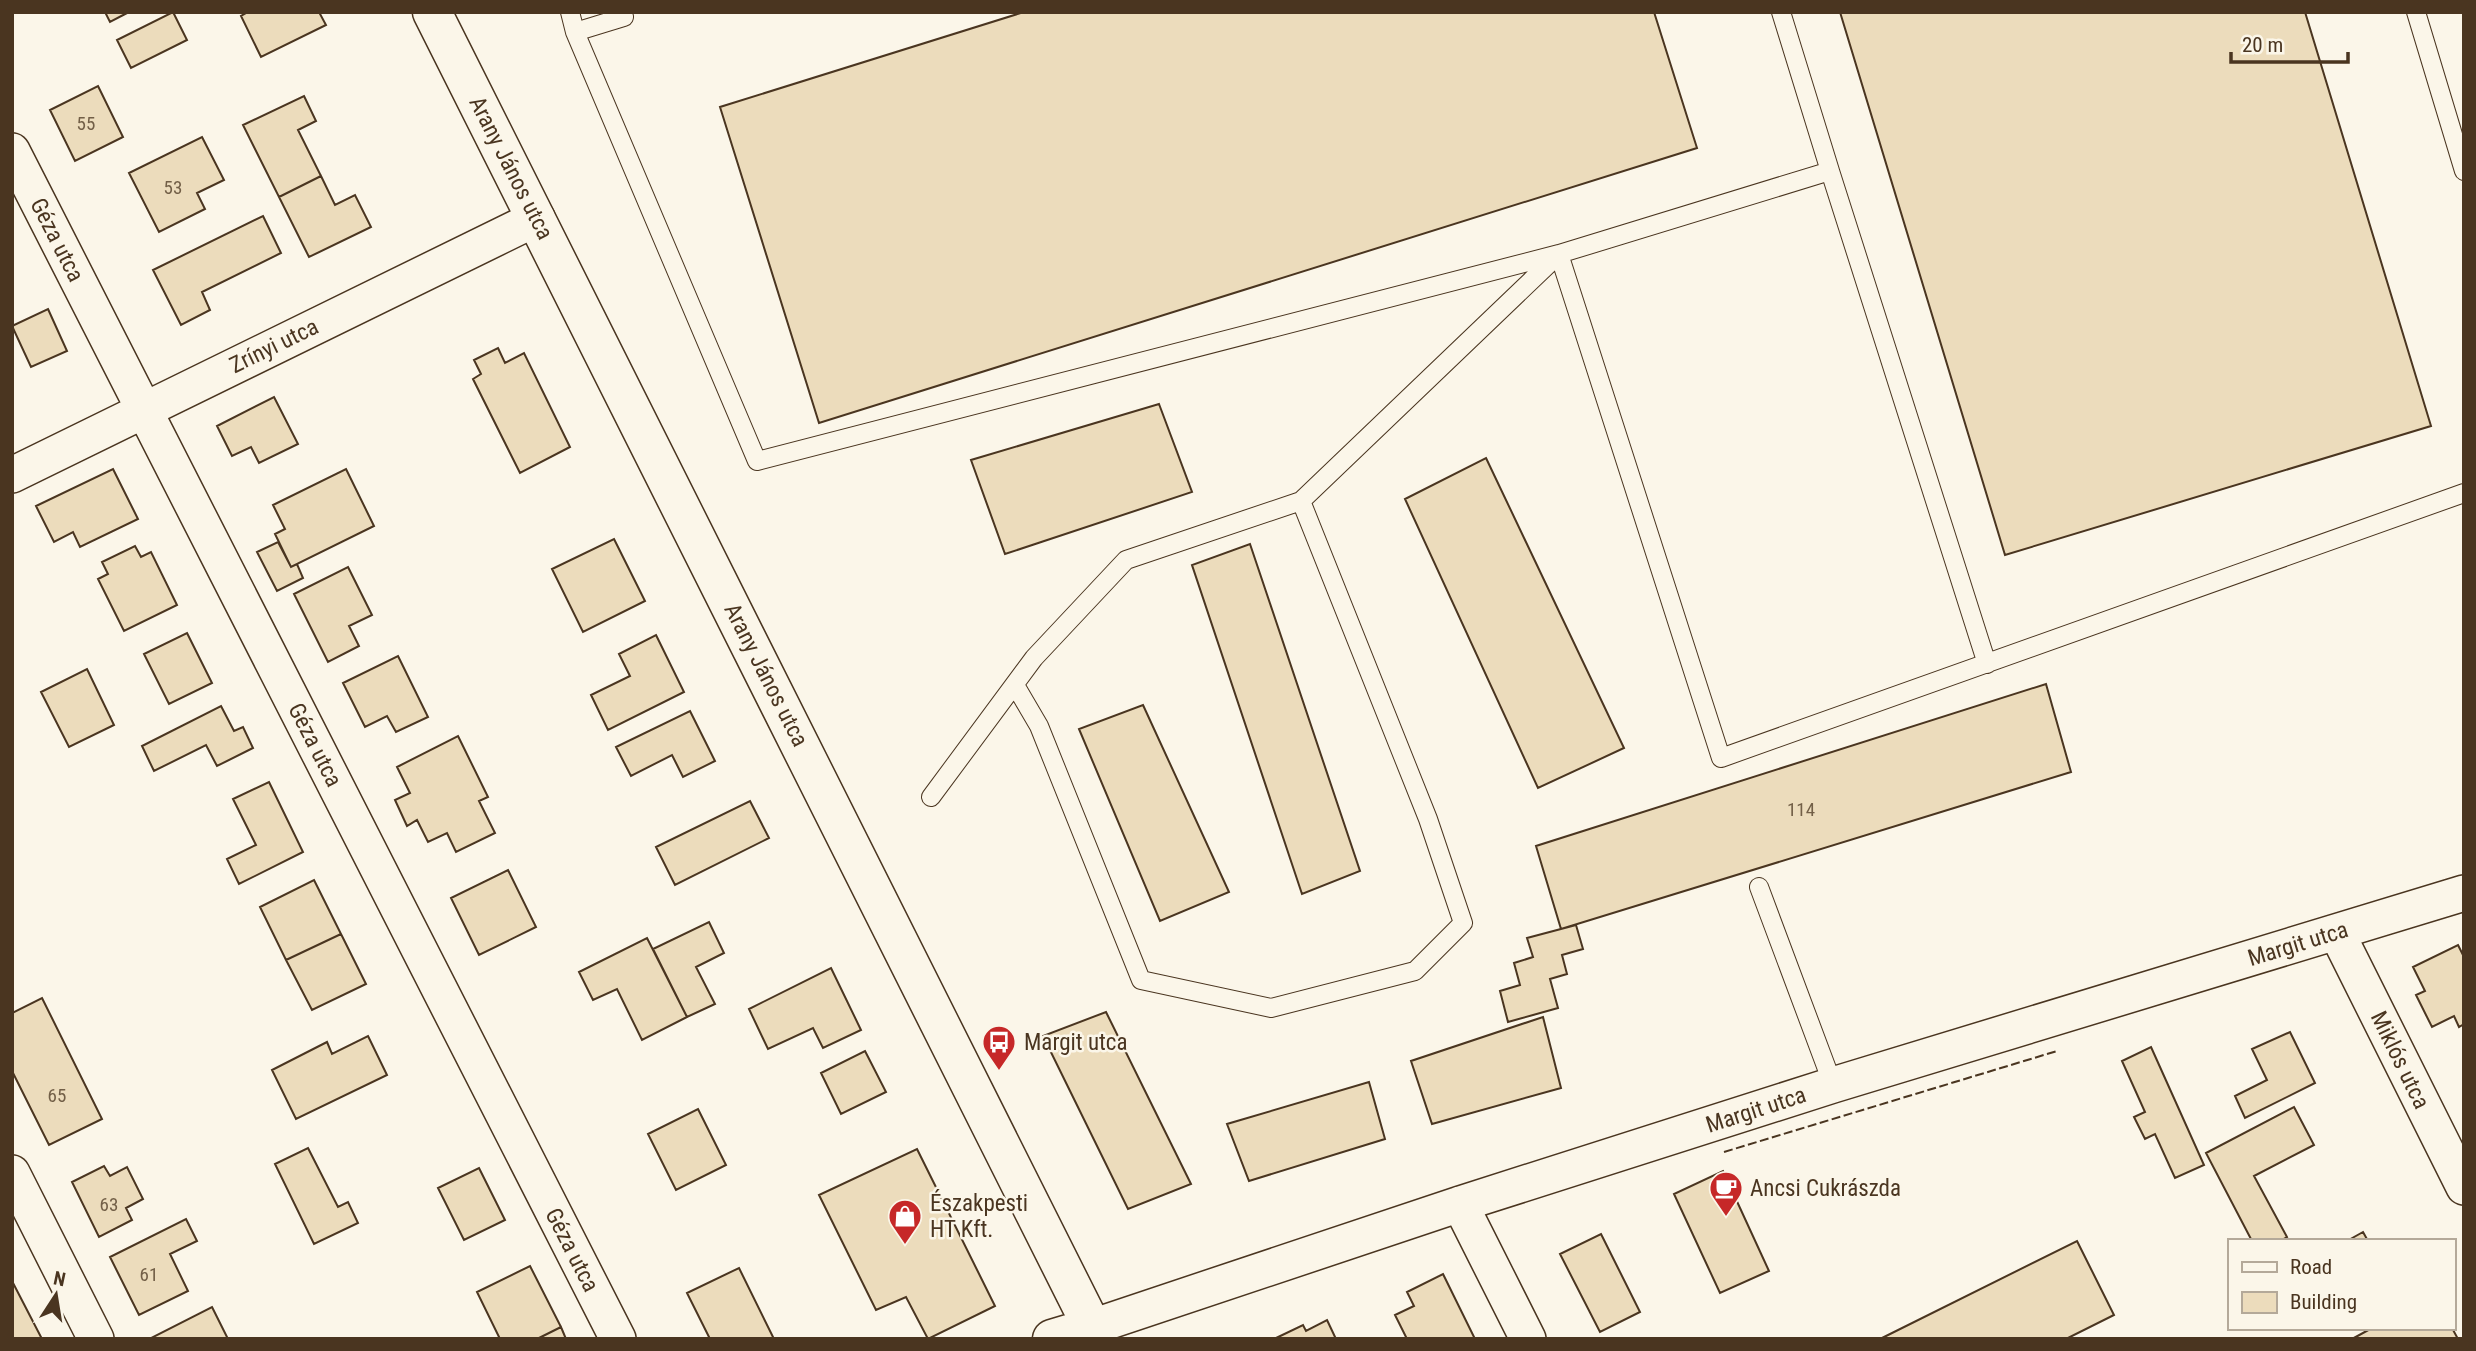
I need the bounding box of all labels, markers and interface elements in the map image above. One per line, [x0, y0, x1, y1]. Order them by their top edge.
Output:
scale bar [2231, 21, 2348, 65]
text: 20 m [2242, 33, 2283, 57]
street label: Arany János utca [463, 92, 559, 244]
house number: 55 [77, 112, 95, 135]
house number: 53 [164, 176, 182, 199]
street label: Géza utca [24, 194, 90, 286]
street label: Zrínyi utca [225, 313, 323, 379]
street label: Arany János utca [718, 599, 814, 751]
street label: Géza utca [282, 699, 348, 791]
house number: 114 [1787, 798, 1815, 821]
street label: Margit utca [2245, 916, 2351, 972]
street label: Miklós utca [2365, 1007, 2435, 1113]
bus stop icon: Margit utca [980, 1023, 1018, 1072]
place label: Margit utca [1024, 1029, 1127, 1056]
street label: Margit utca [1703, 1081, 1809, 1139]
house number: 65 [48, 1084, 66, 1107]
cafe icon: Ancsi Cukrászda [1707, 1169, 1745, 1218]
place label: Ancsi Cukrászda [1750, 1175, 1901, 1202]
place label: Északpesti HT Kft. [930, 1189, 1028, 1243]
house number: 63 [100, 1193, 118, 1216]
shop icon: Északpesti HT Kft. [886, 1197, 924, 1246]
street label: Géza utca [539, 1204, 605, 1296]
legend [2228, 1239, 2455, 1330]
text: Road [2290, 1255, 2332, 1279]
north arrow [21, 1260, 91, 1330]
house number: 61 [140, 1263, 158, 1286]
text: N [51, 1266, 68, 1291]
text: Building [2290, 1290, 2357, 1314]

